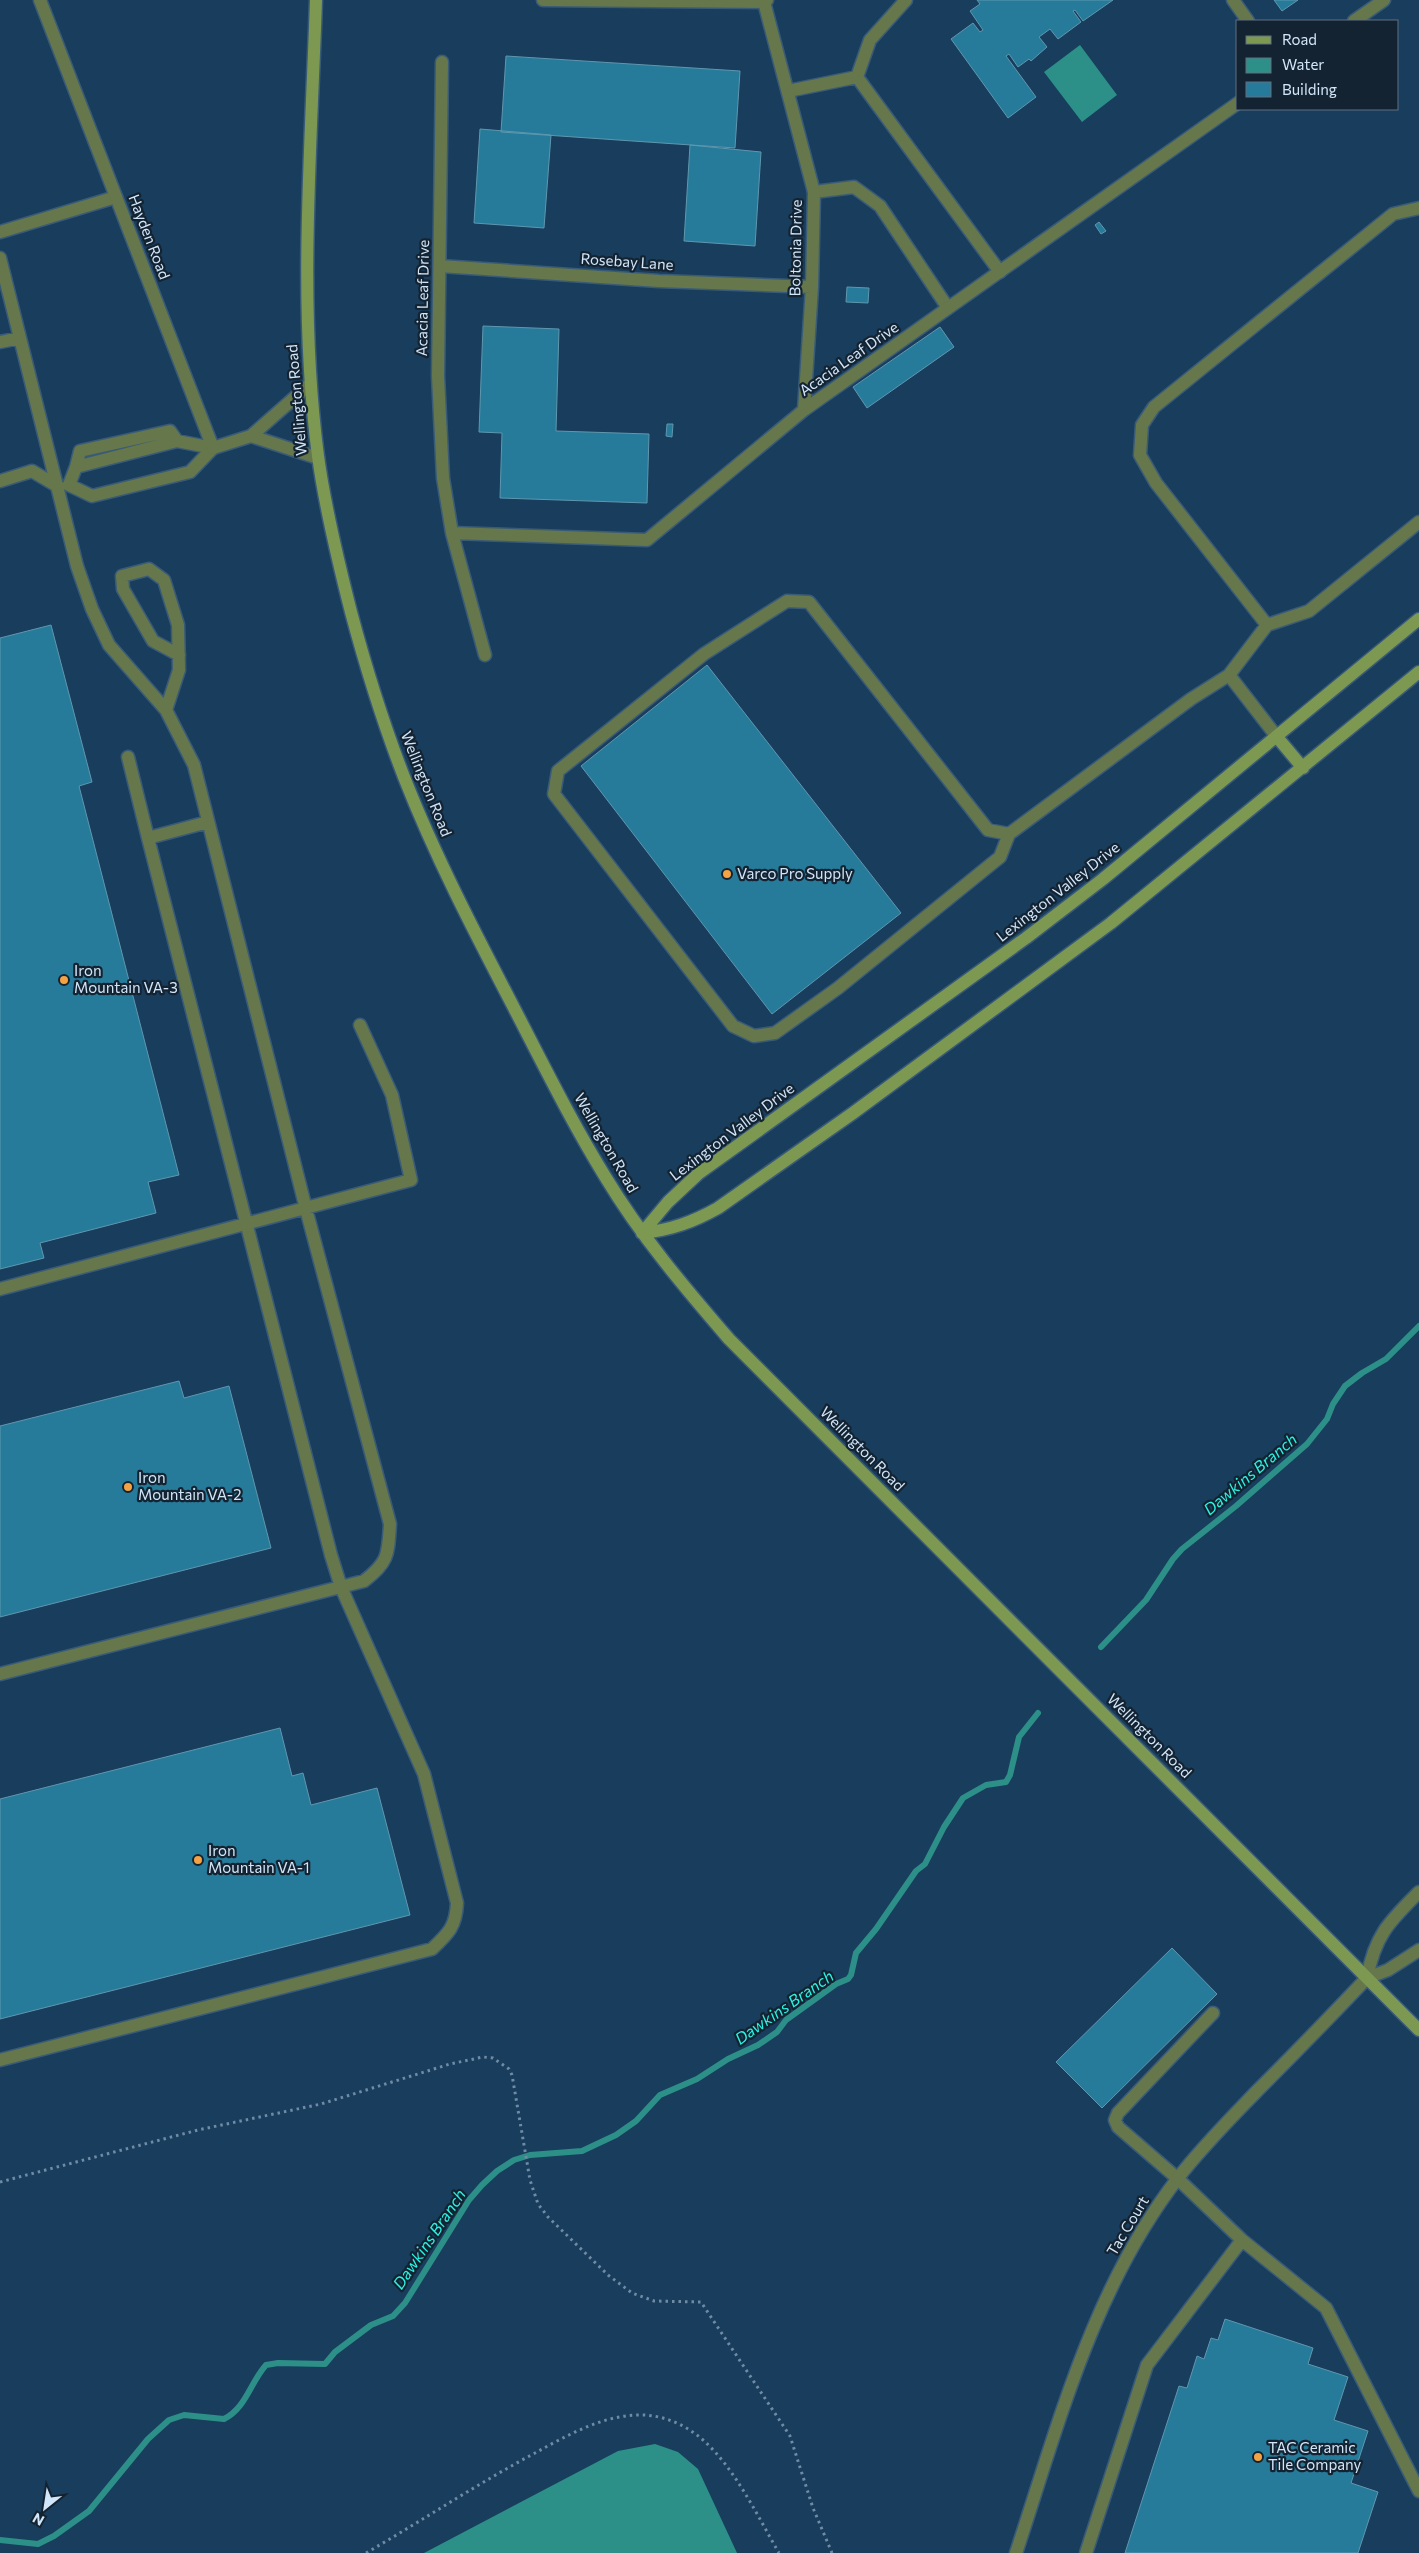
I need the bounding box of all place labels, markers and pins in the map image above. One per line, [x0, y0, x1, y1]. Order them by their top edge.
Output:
place label: Varco Pro Supply [737, 864, 853, 882]
marker: Varco Pro Supply [721, 868, 733, 880]
place label: Iron Mountain VA-3 [74, 961, 178, 996]
marker: Iron Mountain VA-3 [58, 974, 70, 986]
place label: Iron Mountain VA-2 [138, 1468, 242, 1503]
marker: Iron Mountain VA-2 [122, 1481, 134, 1493]
place label: Iron Mountain VA-1 [208, 1841, 310, 1876]
marker: Iron Mountain VA-1 [192, 1854, 204, 1866]
place label: TAC Ceramic Tile Company [1268, 2438, 1362, 2473]
marker: TAC Ceramic Tile Company [1252, 2451, 1264, 2463]

